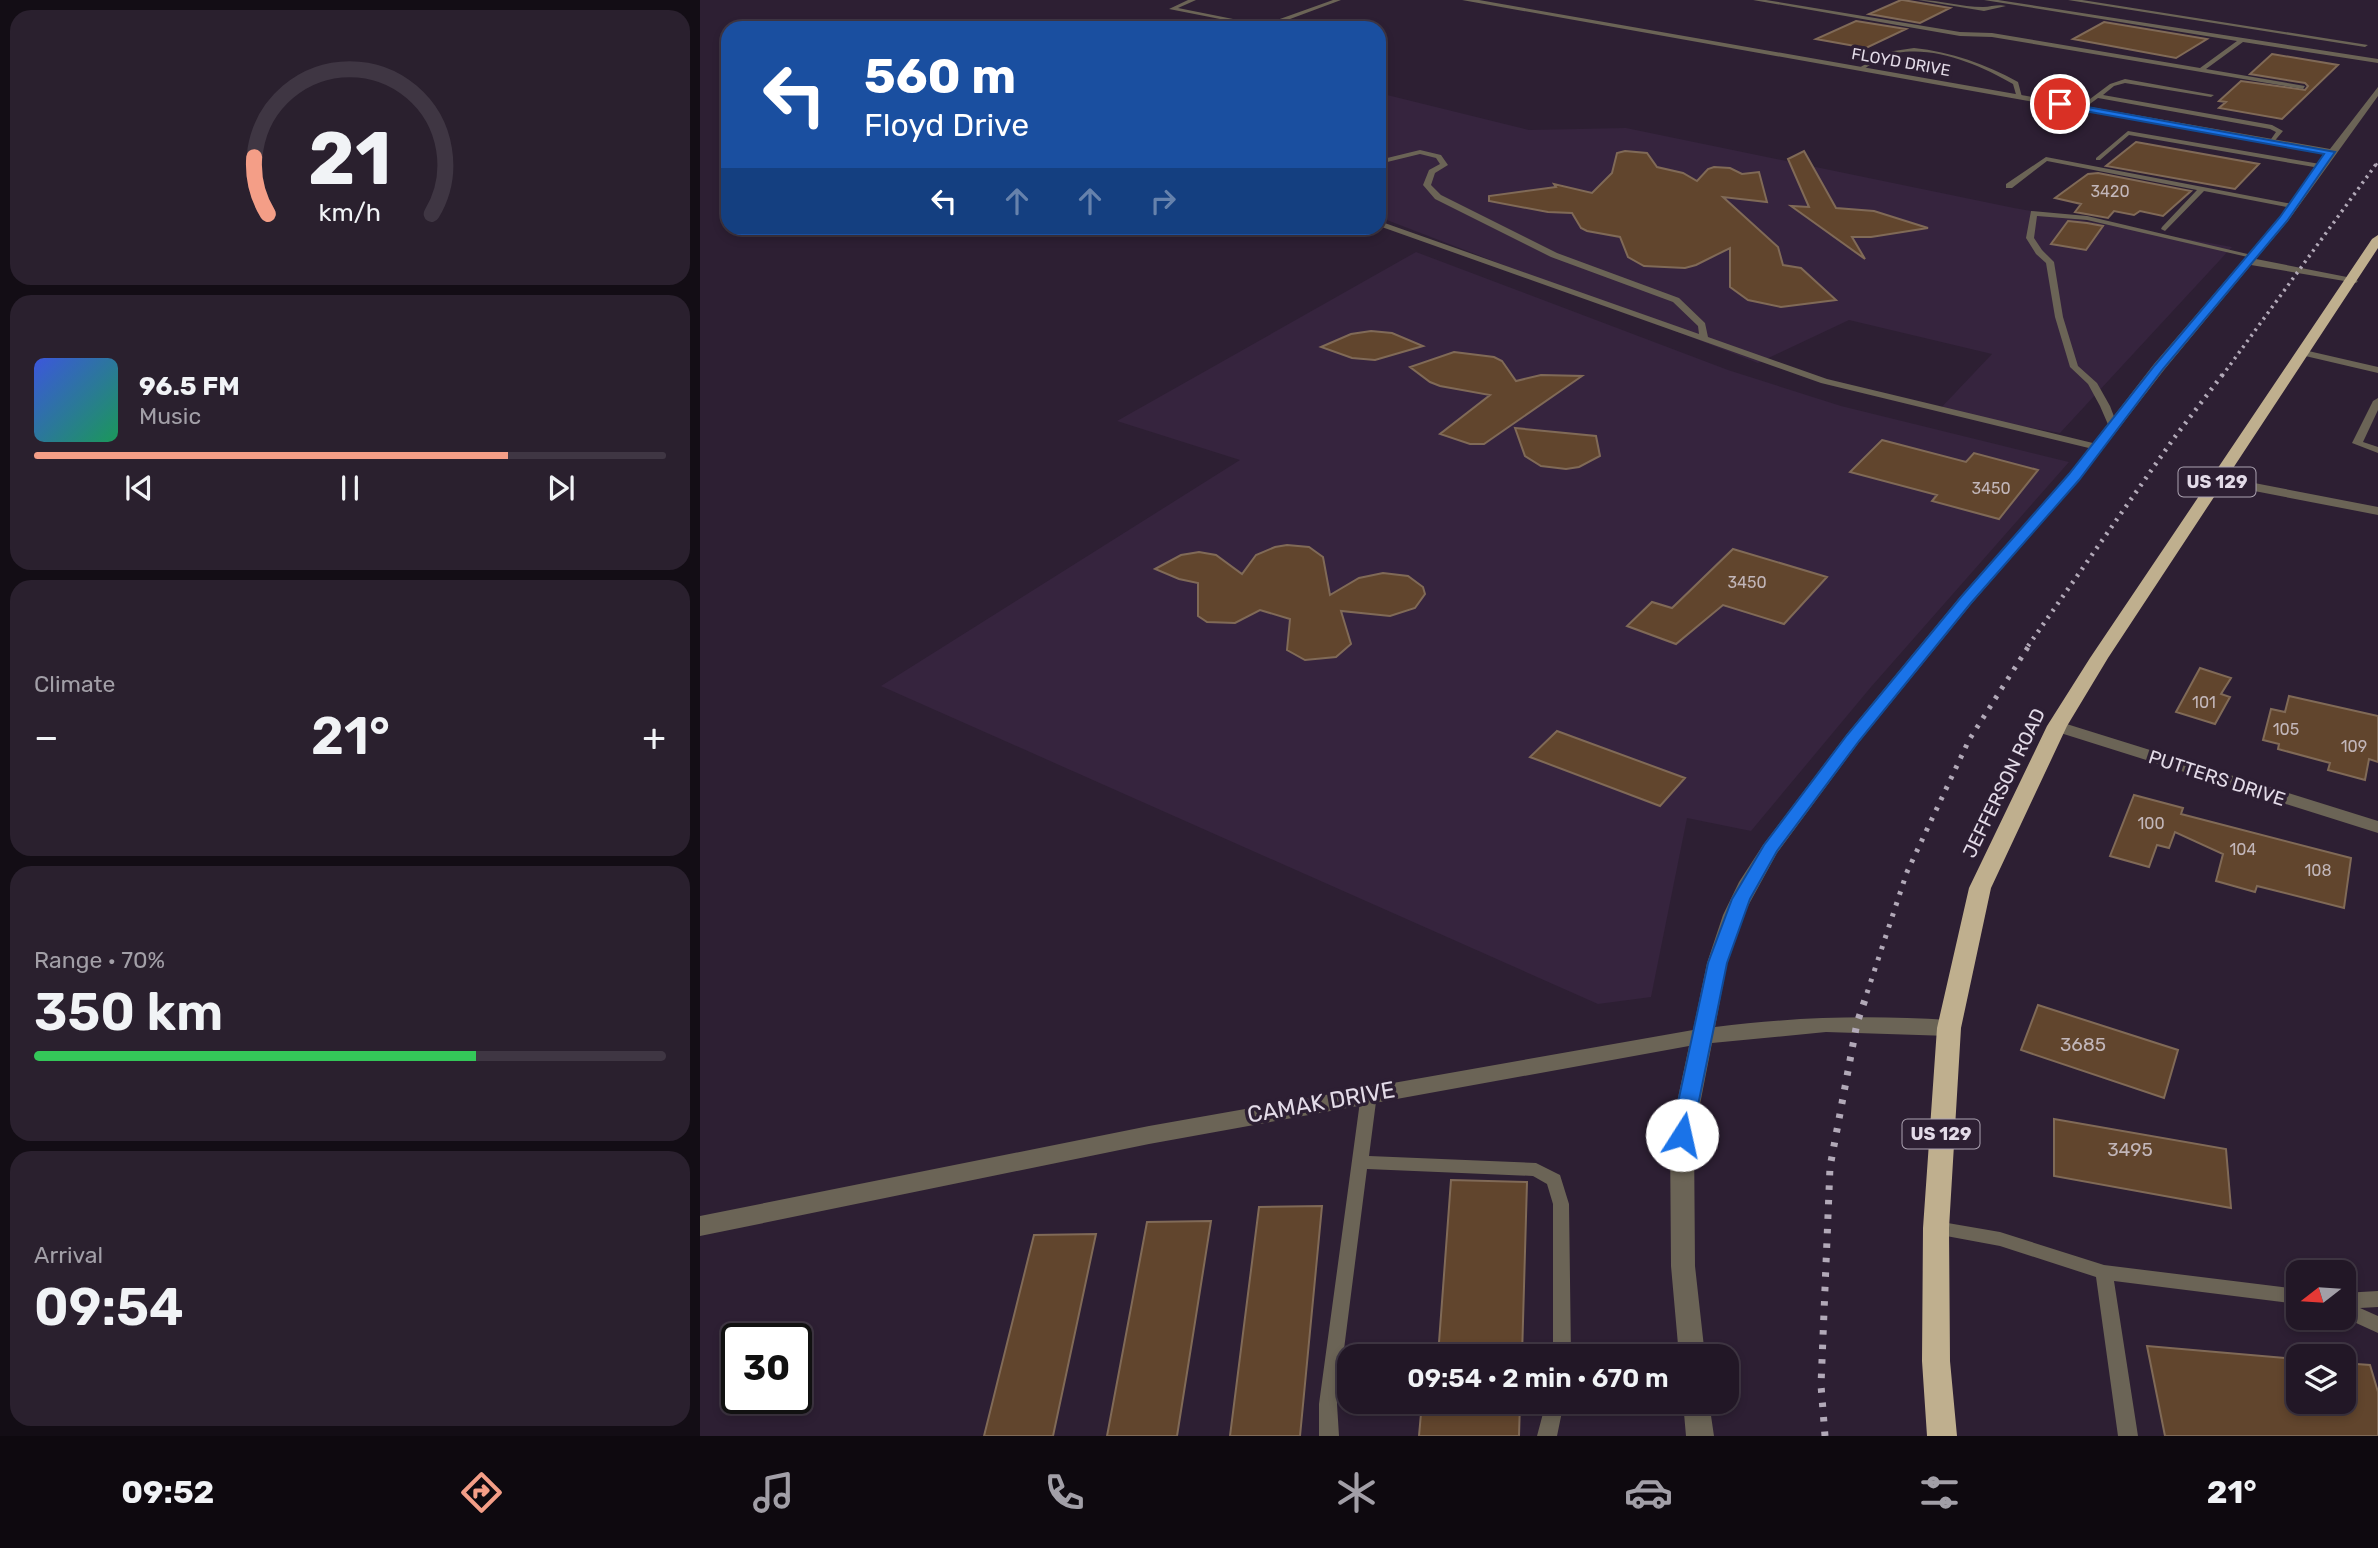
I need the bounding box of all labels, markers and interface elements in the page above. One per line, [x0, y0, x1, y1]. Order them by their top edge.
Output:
street label: FLOYD DRIVE [1850, 44, 1952, 80]
text: 560 m [864, 47, 1016, 105]
icon: left [749, 49, 840, 140]
pin [2030, 74, 2090, 134]
icon: arrive [2041, 85, 2079, 123]
text: Floyd Drive [864, 106, 1029, 144]
text: 21 [308, 116, 392, 202]
icon: left [925, 182, 963, 220]
icon: ahead [998, 182, 1036, 220]
icon: ahead [1071, 182, 1109, 220]
icon: right [1144, 182, 1182, 220]
house number: 3420 [2090, 182, 2130, 201]
text: km/h [319, 197, 381, 226]
text: 96.5 FM [139, 371, 240, 402]
text: Music [139, 402, 201, 430]
road number: US 129 [2178, 468, 2256, 496]
icon: previous [120, 469, 158, 507]
icon: pause [331, 469, 369, 507]
icon: next [542, 469, 580, 507]
house number: 3450 [1971, 479, 2011, 498]
house number: 3450 [1727, 573, 1767, 592]
text: Climate [34, 670, 115, 698]
house number: 101 [2192, 693, 2216, 712]
text: 21° [311, 705, 390, 767]
street label: JEFFERSON ROAD [1958, 705, 2050, 861]
text: − [34, 714, 59, 760]
text: + [642, 714, 666, 760]
house number: 105 [2273, 720, 2299, 739]
house number: 109 [2341, 737, 2367, 756]
street label: PUTTERS DRIVE [2146, 745, 2288, 811]
house number: 100 [2137, 814, 2165, 833]
house number: 104 [2230, 840, 2257, 859]
house number: 108 [2304, 861, 2332, 880]
text: Range · 70% [34, 946, 165, 974]
text: 350 km [34, 981, 223, 1043]
house number: 3685 [2060, 1033, 2106, 1056]
street label: CAMAK DRIVE [1245, 1075, 1397, 1129]
position arrow [1645, 1098, 1719, 1172]
road number: US 129 [1902, 1120, 1980, 1148]
house number: 3495 [2107, 1138, 2153, 1161]
text: Arrival [34, 1241, 103, 1269]
north arrow [2286, 1260, 2356, 1330]
map controls [2286, 1260, 2356, 1414]
text: 09:54 [34, 1276, 184, 1338]
speed limit sign: 30 [721, 1323, 812, 1414]
button: layers [2286, 1344, 2356, 1414]
text: 09:54 · 2 min · 670 m [1407, 1363, 1669, 1394]
icon: directions [457, 1468, 506, 1517]
icon: music [749, 1468, 798, 1517]
icon: phone [1040, 1468, 1089, 1517]
icon: climate [1332, 1468, 1381, 1517]
icon: car [1624, 1468, 1673, 1517]
icon: filters [1915, 1468, 1964, 1517]
text: 09:52 [121, 1473, 214, 1511]
text: 21° [2207, 1473, 2257, 1511]

